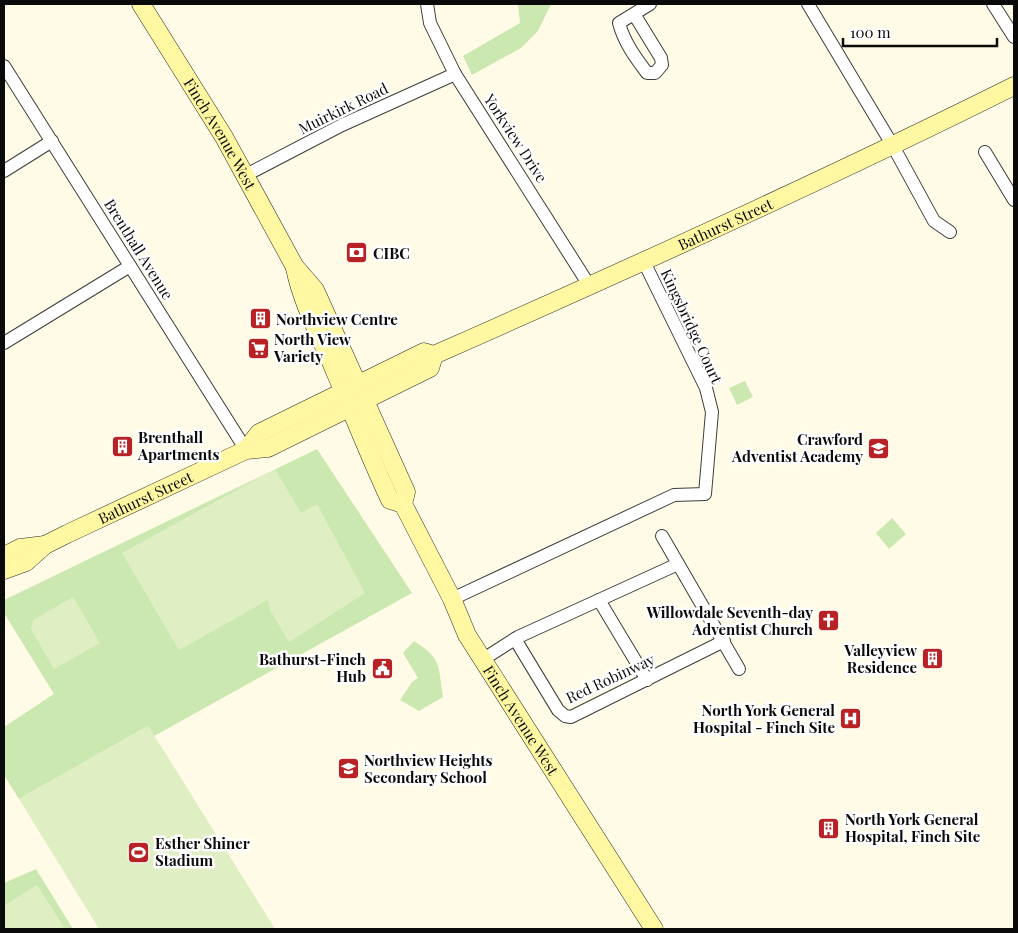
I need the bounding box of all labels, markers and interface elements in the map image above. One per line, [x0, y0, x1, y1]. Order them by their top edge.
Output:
scale bar [843, 15, 997, 47]
text: 100 m [850, 22, 891, 42]
street label: Finch Avenue West [180, 74, 261, 194]
street label: Muirkirk Road [295, 78, 391, 138]
street label: Yorkview Drive [479, 89, 552, 186]
street label: Bathurst Street [675, 193, 776, 254]
street label: Brenthall Avenue [100, 195, 178, 303]
bank icon: CIBC [345, 241, 369, 265]
place label: CIBC [373, 243, 410, 263]
street label: Kingsbridge Court [657, 266, 728, 387]
building icon: Northview Centre [248, 307, 272, 331]
place label: Northview Centre [276, 309, 398, 329]
place label: North View Variety [273, 329, 351, 366]
supermarket icon: North View Variety [246, 336, 270, 360]
place label: Brenthall Apartments [137, 427, 220, 464]
place label: Crawford Adventist Academy [731, 429, 863, 466]
building icon: Brenthall Apartments [110, 434, 134, 458]
school or university icon: Crawford Adventist Academy [867, 436, 891, 460]
street label: Bathurst Street [95, 466, 196, 528]
place label: Willowdale Seventh-day Adventist Church [646, 602, 813, 639]
church icon: Willowdale Seventh-day Adventist Church [817, 609, 841, 633]
place label: Valleyview Residence [843, 640, 917, 677]
building icon: Valleyview Residence [921, 647, 945, 671]
place label: Bathurst-Finch Hub [259, 649, 366, 686]
street label: Red Robinway [562, 649, 658, 707]
public building icon: Bathurst-Finch Hub [370, 656, 394, 680]
street label: Finch Avenue West [479, 661, 564, 779]
place label: North York General Hospital - Finch Site [693, 700, 835, 737]
hospital icon: North York General Hospital - Finch Site [839, 707, 863, 731]
place label: Northview Heights Secondary School [364, 750, 493, 787]
school or university icon: Northview Heights Secondary School [336, 757, 360, 781]
place label: North York General Hospital, Finch Site [845, 809, 981, 846]
building icon: North York General Hospital, Finch Site [817, 816, 841, 840]
place label: Esther Shiner Stadium [155, 833, 250, 870]
sports icon: Esther Shiner Stadium [127, 840, 151, 864]

